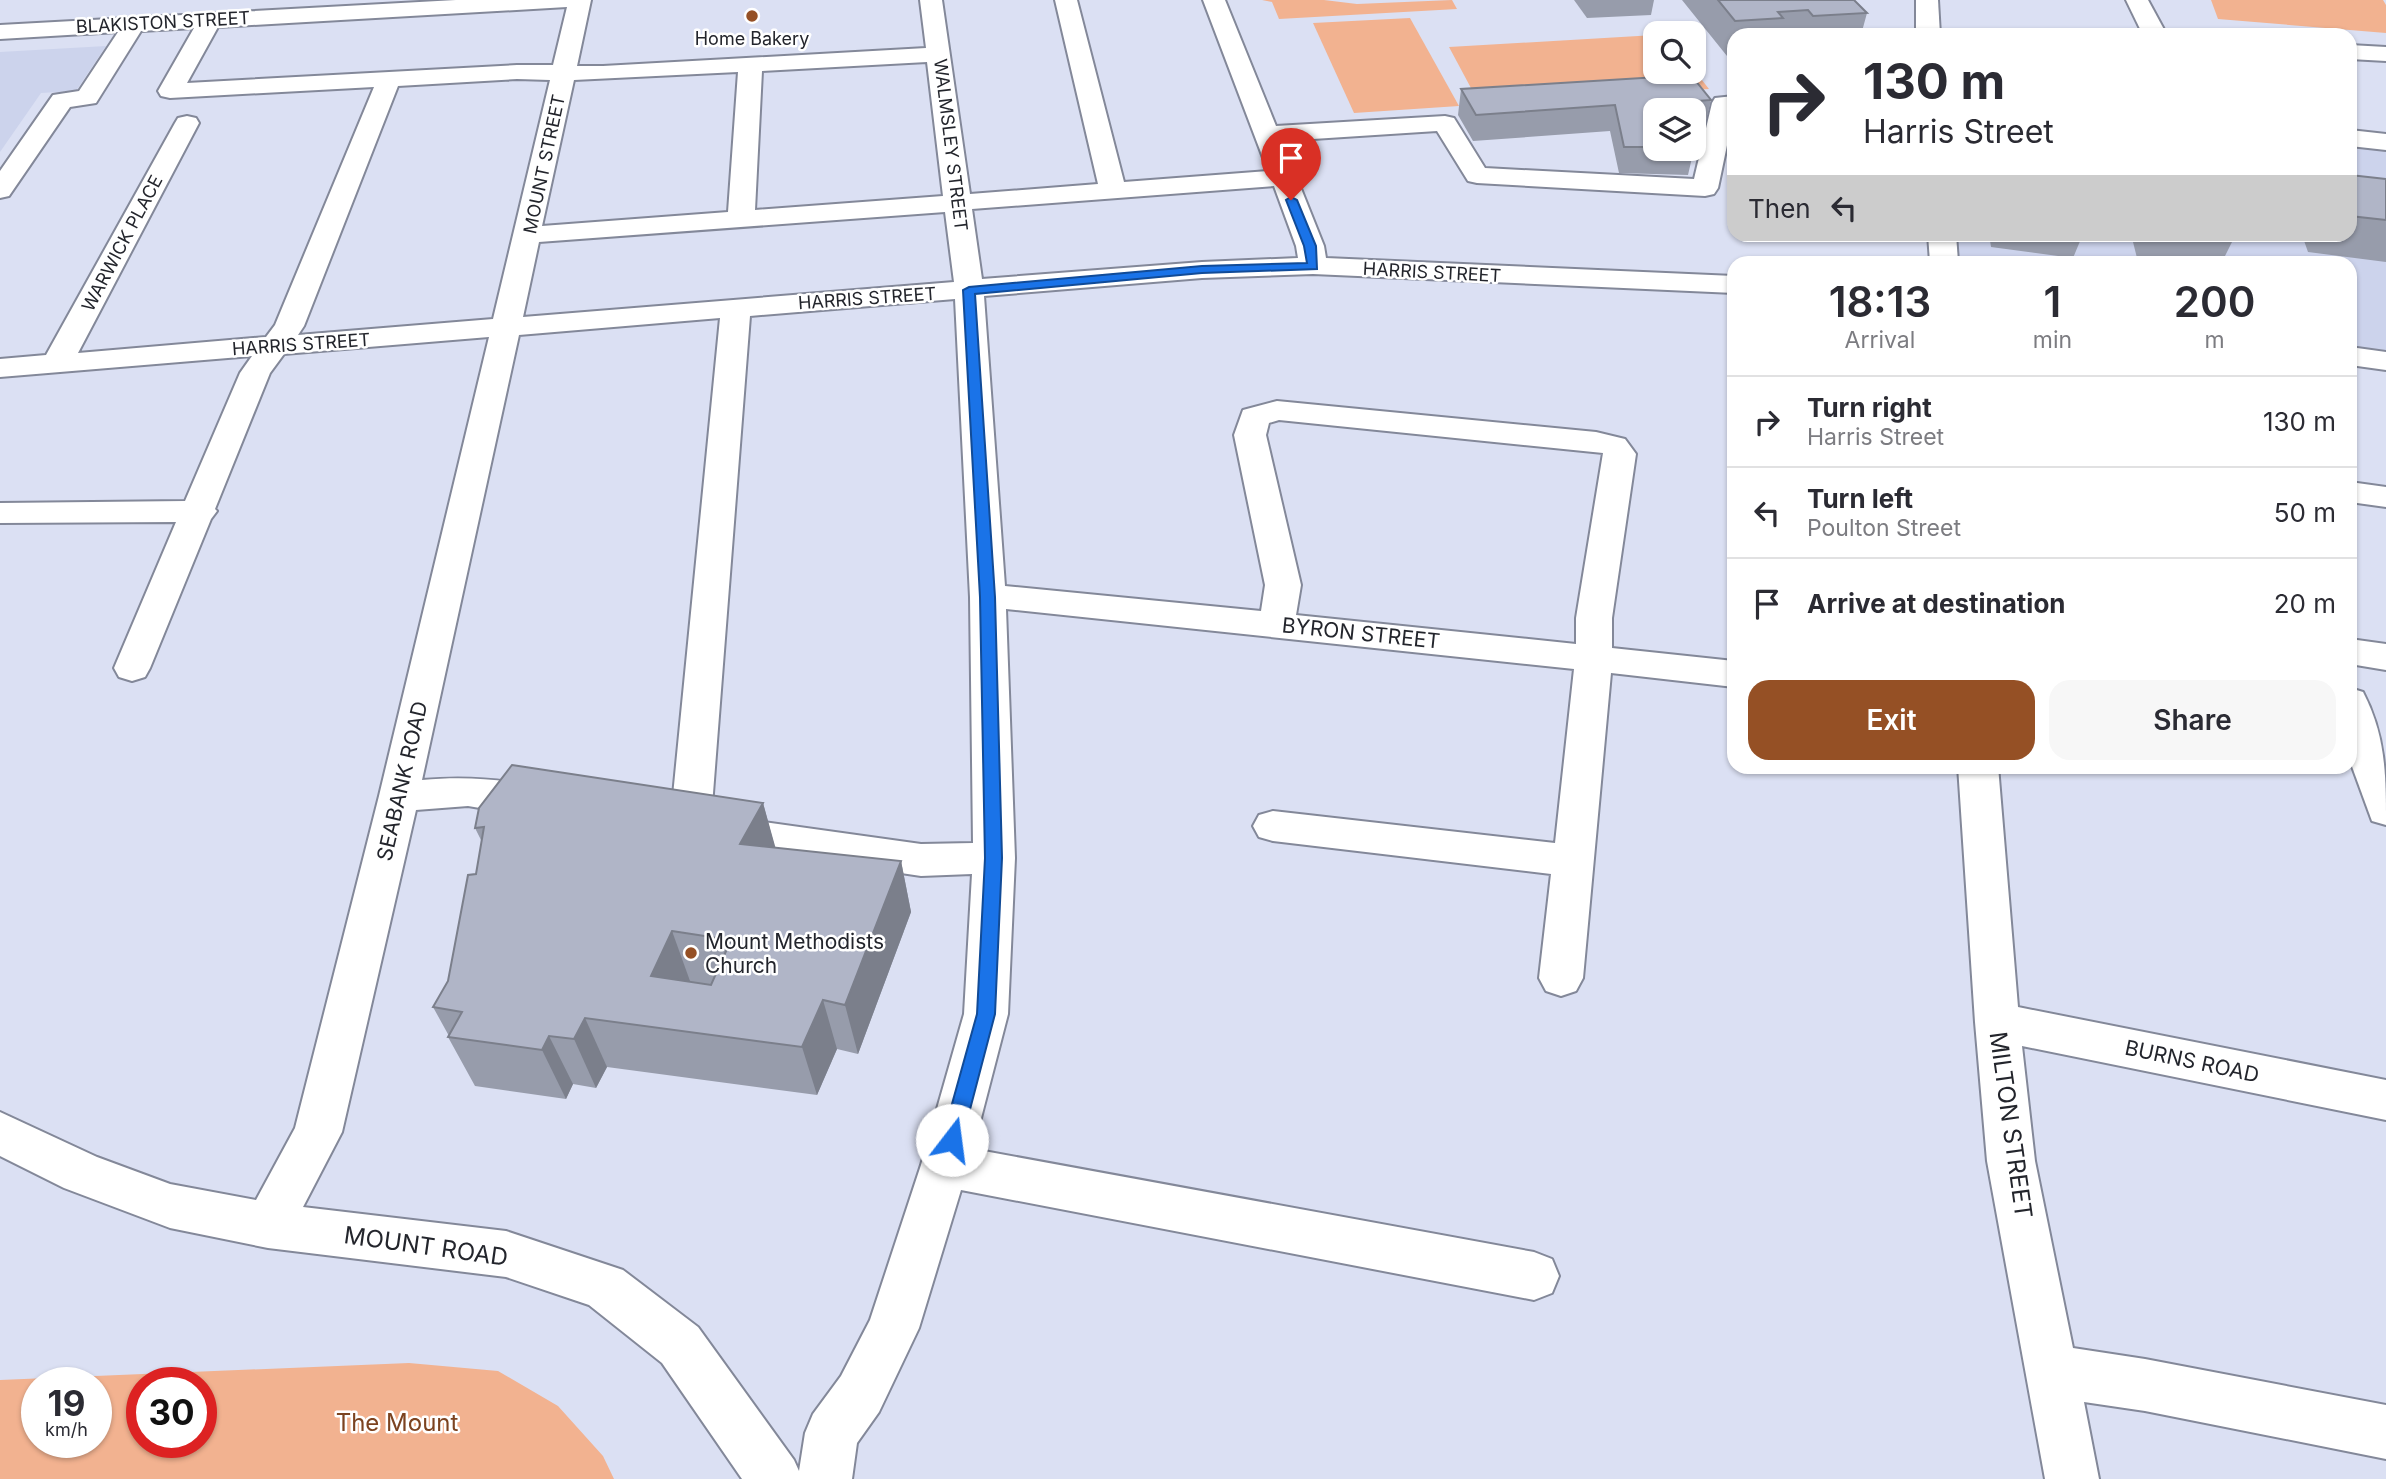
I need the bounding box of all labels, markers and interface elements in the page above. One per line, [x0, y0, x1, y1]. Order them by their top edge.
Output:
street label: BLAKISTON STREET [75, 7, 251, 37]
marker: Home Bakery [744, 8, 760, 24]
map controls [1643, 21, 1706, 161]
button: search [1643, 21, 1706, 84]
place label: Home Bakery [695, 28, 809, 49]
text: 130 m [1863, 52, 2005, 111]
icon: right [1748, 56, 1839, 147]
street label: WALMSLEY STREET [930, 58, 972, 232]
street label: MOUNT STREET [519, 93, 569, 235]
button: layers [1643, 98, 1706, 161]
text: Harris Street [1863, 112, 2054, 151]
pin [1261, 128, 1321, 200]
icon: arrive [1272, 139, 1310, 177]
street label: WARWICK PLACE [77, 171, 167, 315]
icon: left [1825, 189, 1863, 227]
text: Then [1748, 193, 1811, 224]
street label: HARRIS STREET [1362, 258, 1502, 286]
text: 18:13 [1829, 276, 1931, 327]
text: 1 [2044, 276, 2061, 327]
text: 200 [2174, 276, 2255, 327]
street label: HARRIS STREET [797, 283, 937, 313]
text: Arrival [1845, 326, 1915, 354]
text: min [2033, 326, 2072, 354]
text: m [2204, 326, 2225, 354]
street label: HARRIS STREET [231, 329, 371, 359]
text: Turn right [1807, 392, 1932, 423]
icon: right [1748, 403, 1786, 441]
text: 130 m [2263, 406, 2336, 437]
text: Harris Street [1807, 423, 1944, 451]
text: Turn left [1807, 483, 1913, 514]
icon: left [1748, 494, 1786, 532]
text: 50 m [2274, 497, 2336, 528]
text: Poulton Street [1807, 514, 1961, 542]
icon: arrive [1748, 585, 1786, 623]
text: Arrive at destination [1807, 588, 2066, 619]
text: 20 m [2274, 588, 2336, 619]
street label: BYRON STREET [1281, 612, 1441, 654]
button: Exit [1748, 680, 2035, 760]
button: Share [2049, 680, 2336, 760]
street label: SEABANK ROAD [371, 699, 433, 863]
place label: Mount Methodists Church [705, 929, 884, 978]
marker: Mount Methodists Church [683, 945, 699, 961]
street label: MILTON STREET [1984, 1030, 2038, 1220]
street label: BURNS ROAD [2123, 1035, 2261, 1087]
position arrow [915, 1103, 989, 1177]
street label: MOUNT ROAD [342, 1220, 510, 1272]
speed limit sign: 30 [126, 1367, 217, 1458]
text: 19 [48, 1382, 85, 1424]
park label: The Mount [336, 1408, 459, 1437]
text: km/h [45, 1419, 88, 1440]

